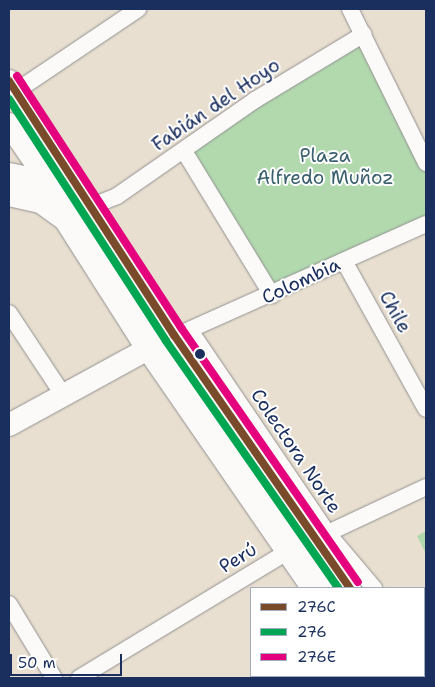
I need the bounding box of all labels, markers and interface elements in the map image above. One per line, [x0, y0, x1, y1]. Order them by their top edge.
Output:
street label: Fabián del Hoyo [148, 54, 284, 156]
park label: Plaza Alfredo Muñoz [256, 145, 394, 189]
street label: Colombia [258, 253, 344, 309]
street label: Chile [374, 287, 416, 337]
unlabelled marker [195, 349, 205, 359]
street label: Colectora Norte [246, 384, 346, 518]
street label: Perú [215, 538, 261, 578]
legend [250, 587, 425, 677]
text: 276C [297, 597, 336, 617]
text: 276 [297, 622, 327, 642]
scale bar [12, 644, 125, 676]
text: 276E [297, 647, 336, 667]
text: 50 m [18, 653, 56, 673]

